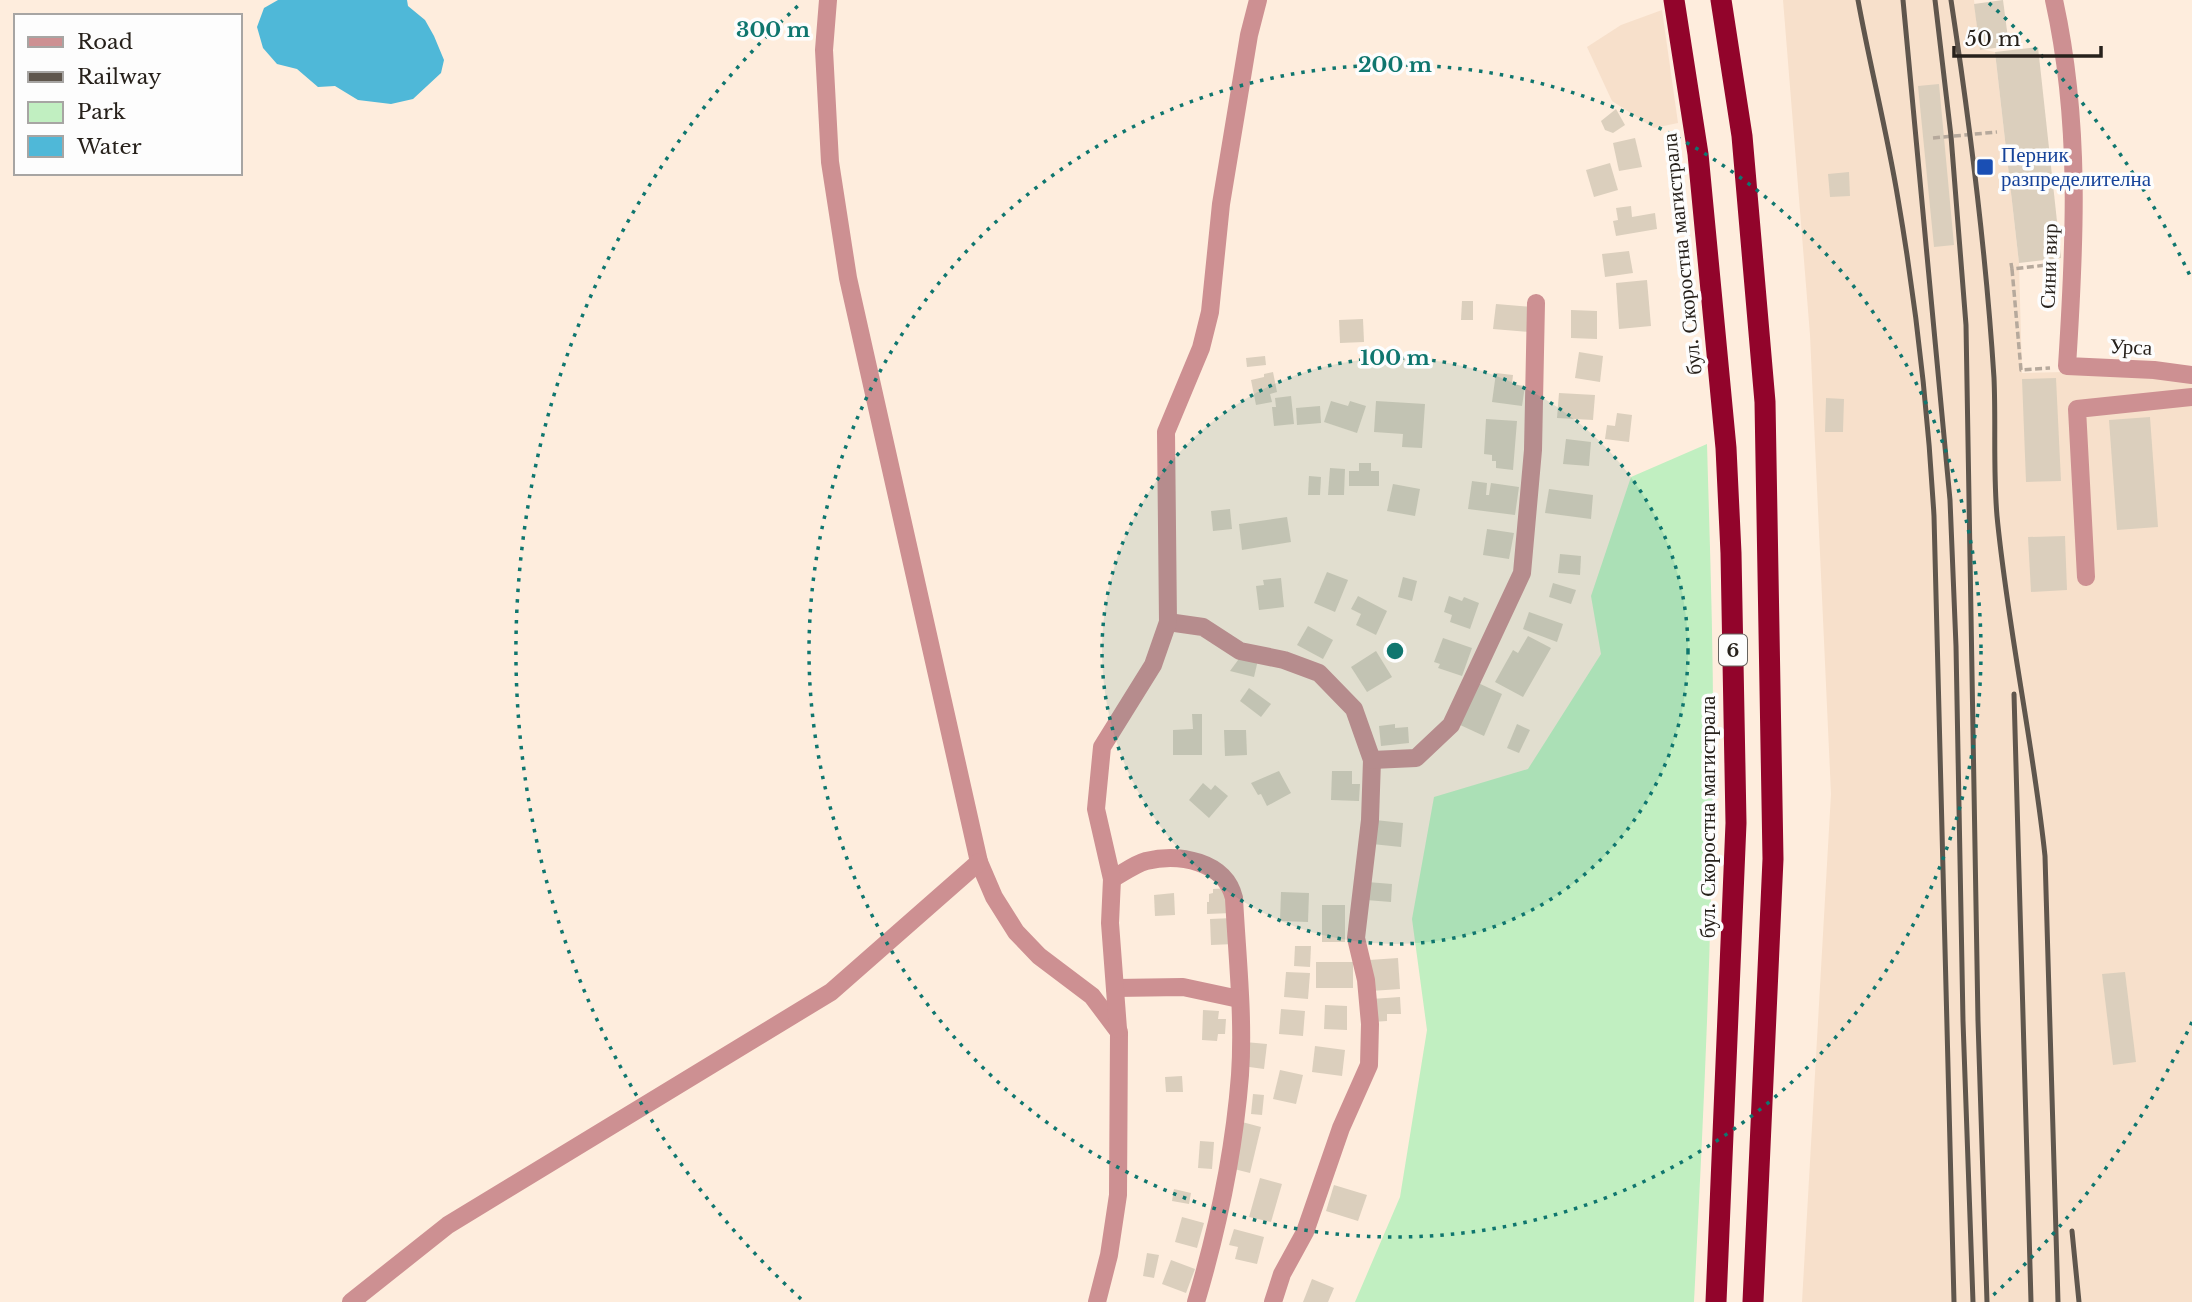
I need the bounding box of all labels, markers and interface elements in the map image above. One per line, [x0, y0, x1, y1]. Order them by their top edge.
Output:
legend [14, 14, 242, 175]
scale bar [1954, 14, 2101, 58]
text: 300 m [736, 17, 810, 43]
text: 50 m [1965, 26, 2021, 52]
text: Road [77, 29, 133, 55]
text: 200 m [1358, 52, 1432, 78]
text: Railway [77, 64, 162, 90]
text: Park [77, 99, 126, 125]
street label: бул. Скоростна магистрала [1656, 131, 1708, 376]
text: Water [76, 134, 141, 160]
place label: Перник разпределителна [2001, 142, 2152, 192]
marker: Перник разпределителна [1975, 157, 1995, 177]
street label: Сини вир [2035, 223, 2063, 309]
street label: Урса [2109, 333, 2154, 361]
text: 100 m [1360, 345, 1430, 371]
road number: 6 [1719, 635, 1747, 666]
centre of rings [1383, 639, 1407, 663]
street label: бул. Скоростна магистрала [1695, 695, 1721, 938]

